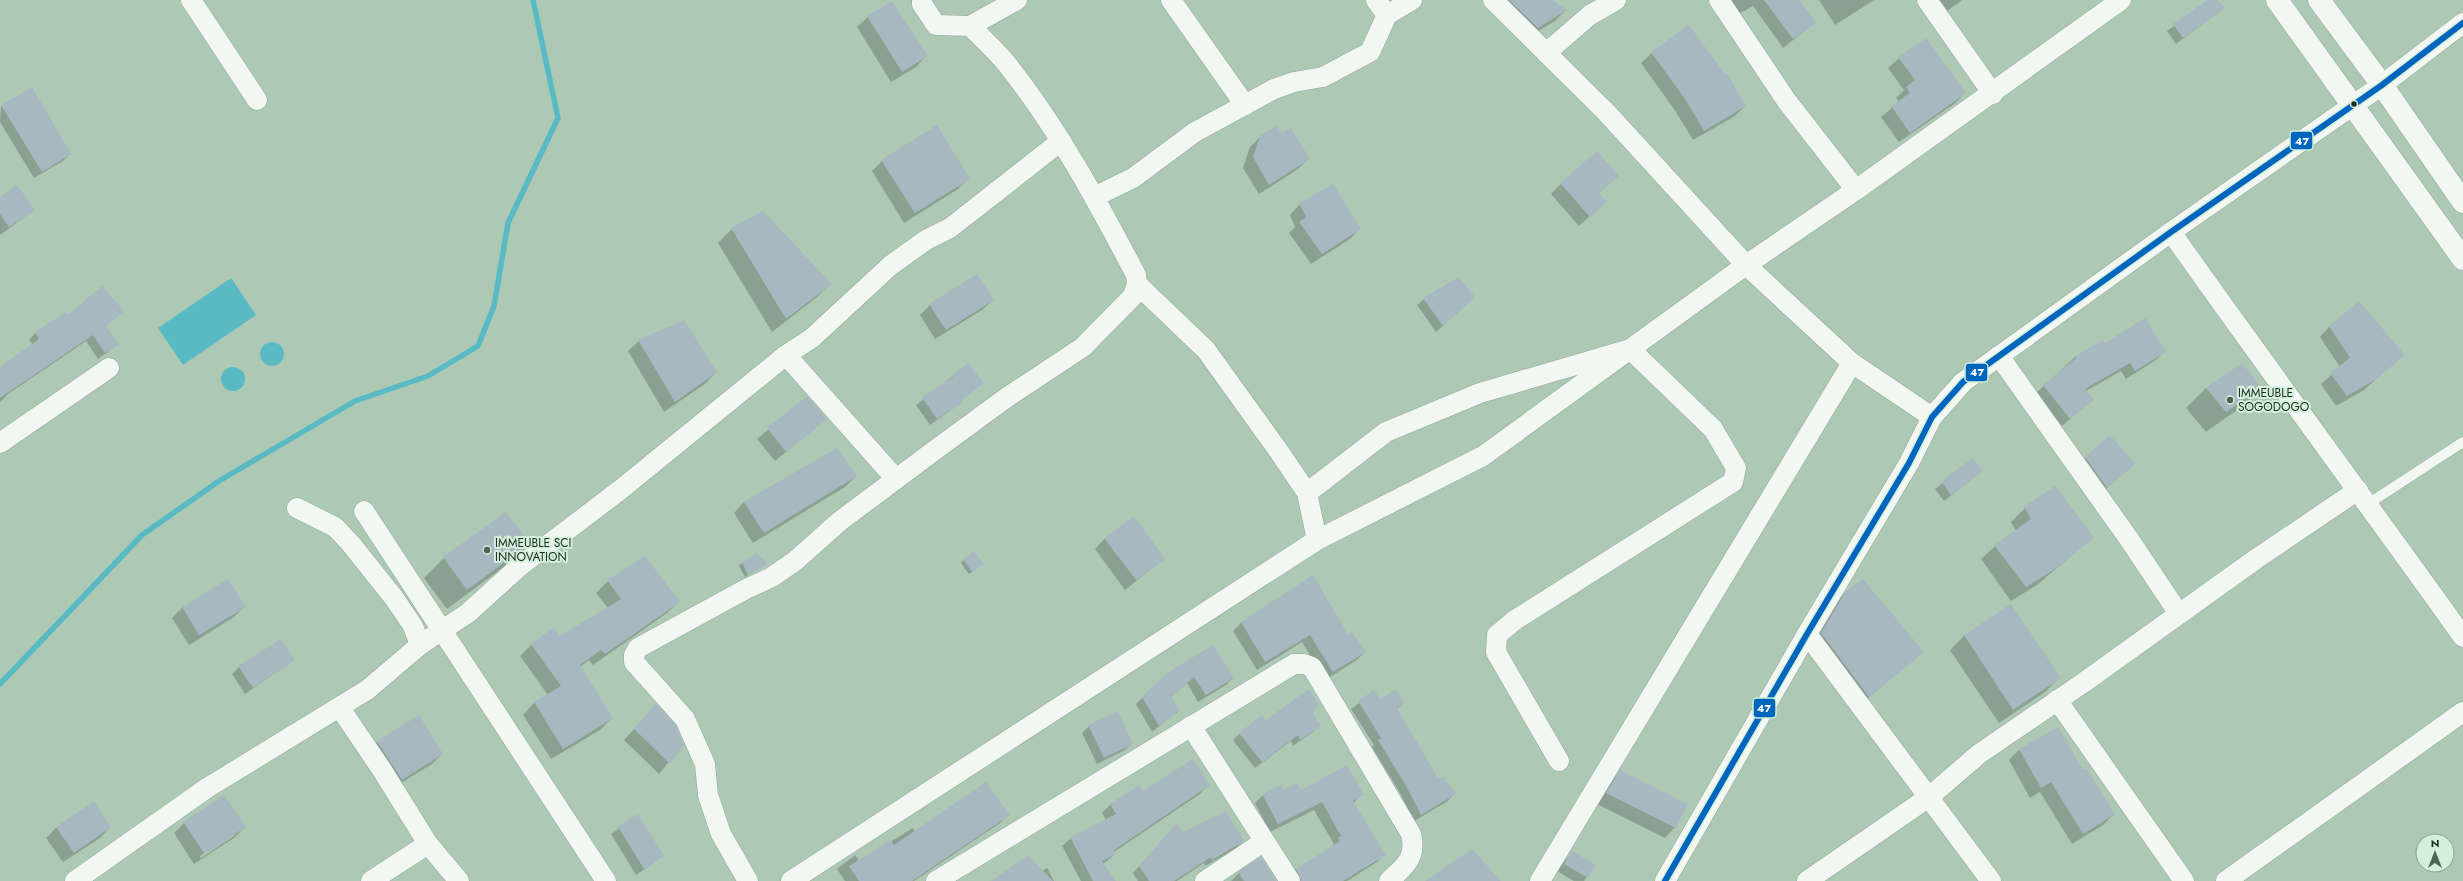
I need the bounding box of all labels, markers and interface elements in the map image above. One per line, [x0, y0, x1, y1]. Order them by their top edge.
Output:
unlabelled marker [2349, 99, 2359, 109]
line badge: 47 [2290, 131, 2313, 150]
text: 47 [2295, 133, 2310, 149]
line badge: 47 [1965, 363, 1988, 382]
text: 47 [1970, 364, 1985, 380]
place label: IMMEUBLE SOGODOGO [2238, 384, 2309, 416]
marker: IMMEUBLE SOGODOGO [2225, 395, 2235, 405]
place label: IMMEUBLE SCI INNOVATION [495, 534, 572, 566]
marker: IMMEUBLE SCI INNOVATION [482, 545, 492, 555]
line badge: 47 [1753, 698, 1776, 718]
text: 47 [1757, 700, 1772, 716]
north arrow [2415, 833, 2455, 873]
text: N [2431, 835, 2439, 851]

